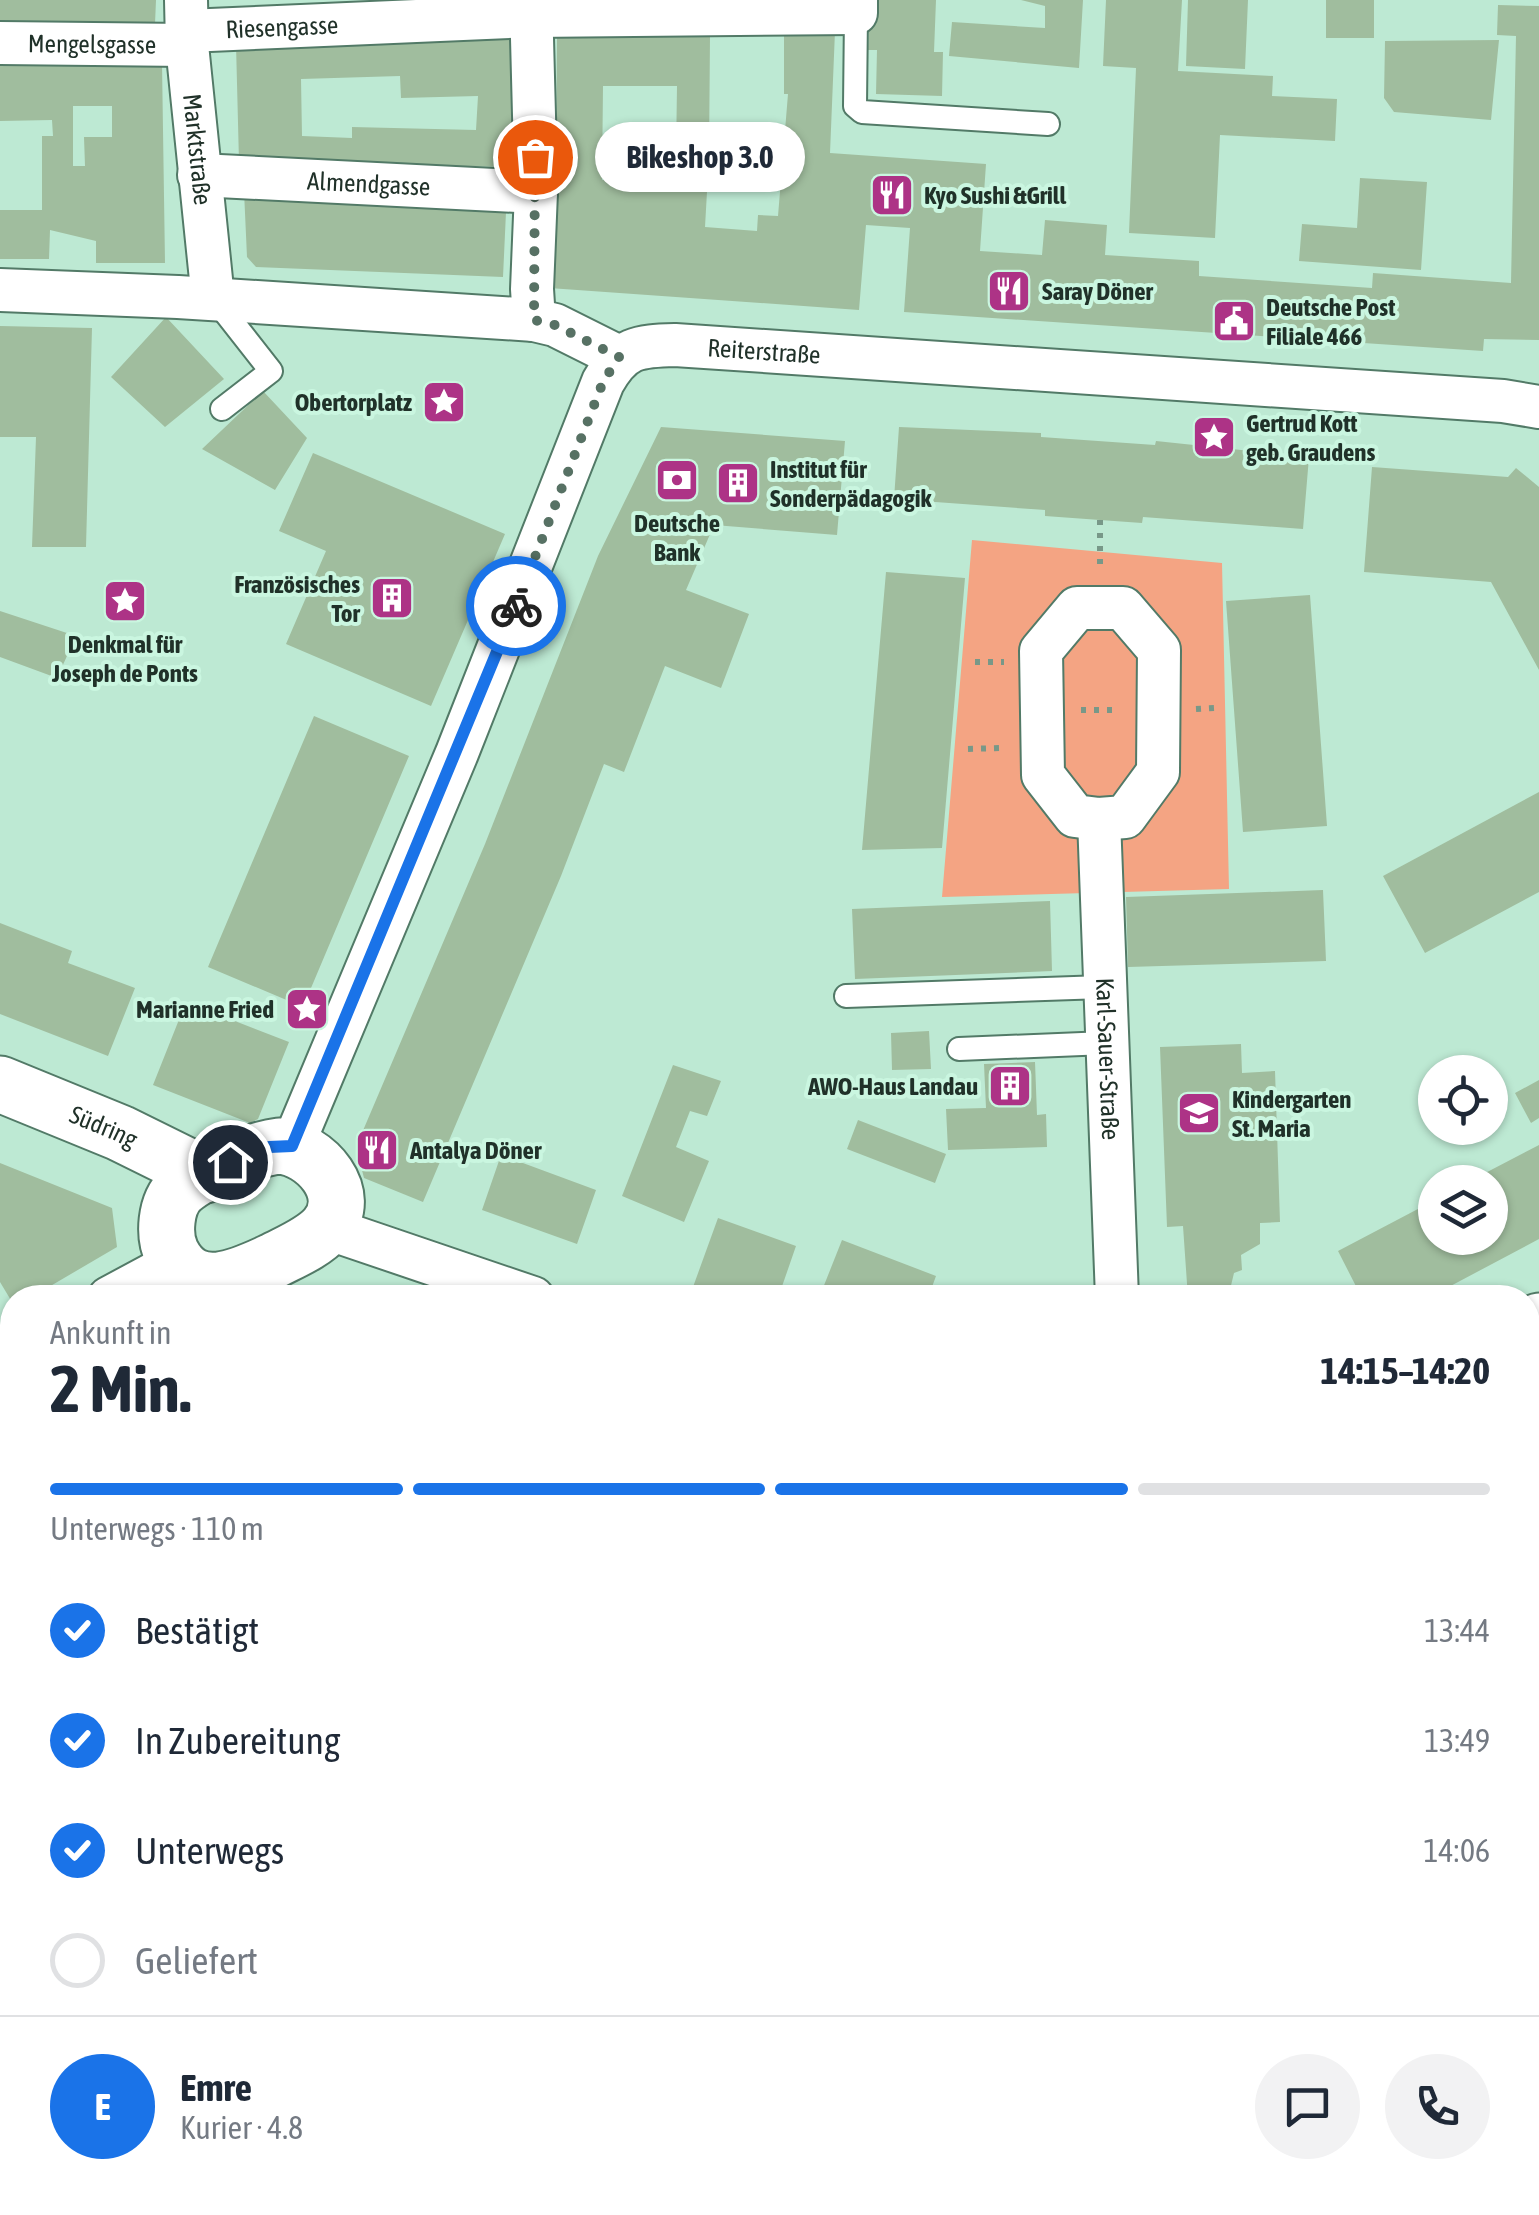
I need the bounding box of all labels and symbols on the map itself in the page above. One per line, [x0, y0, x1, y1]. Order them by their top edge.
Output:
street label: Riesengasse [225, 10, 339, 43]
street label: Mengelsgasse [28, 29, 156, 59]
street label: Marktstraße [178, 92, 217, 206]
pin [493, 115, 578, 200]
callout: Bikeshop 3.0 [595, 122, 805, 192]
street label: Almendgasse [307, 166, 431, 201]
restaurant icon: Kyo Sushi &Grill [869, 172, 915, 218]
place label: Kyo Sushi &Grill [924, 181, 1066, 209]
restaurant icon: Saray Döner [986, 268, 1032, 314]
place label: Saray Döner [1042, 277, 1154, 305]
place label: Deutsche Post Filiale 466 [1266, 293, 1396, 350]
public building icon: Deutsche Post Filiale 466 [1211, 298, 1257, 344]
street label: Reiterstraße [707, 333, 821, 369]
place icon: Obertorplatz [421, 379, 467, 425]
place label: Obertorplatz [295, 388, 412, 416]
place label: Gertrud Kott geb. Graudens [1246, 409, 1375, 466]
place icon: Gertrud Kott geb. Graudens [1191, 414, 1237, 460]
place label: Institut für Sonderpädagogik [770, 455, 932, 512]
bank icon: Deutsche Bank [654, 457, 700, 503]
building icon: Institut für Sonderpädagogik [715, 460, 761, 506]
place label: Deutsche Bank [634, 509, 720, 566]
courier [466, 556, 566, 656]
place label: Französisches Tor [234, 570, 361, 627]
building icon: Französisches Tor [369, 575, 415, 621]
place icon: Denkmal für Joseph de Ponts [102, 578, 148, 624]
place label: Denkmal für Joseph de Ponts [51, 630, 198, 687]
street label: Karl-Sauer-Straße [1091, 977, 1125, 1140]
place icon: Marianne Fried [284, 986, 330, 1032]
place label: Marianne Fried [136, 995, 274, 1023]
building icon: AWO-Haus Landau [987, 1063, 1033, 1109]
place label: AWO-Haus Landau [807, 1072, 978, 1100]
place label: Kindergarten St. Maria [1232, 1085, 1351, 1142]
school or university icon: Kindergarten St. Maria [1176, 1090, 1222, 1136]
street label: Südring [66, 1100, 142, 1153]
pin [188, 1120, 273, 1205]
restaurant icon: Antalya Döner [354, 1127, 400, 1173]
place label: Antalya Döner [409, 1136, 542, 1164]

